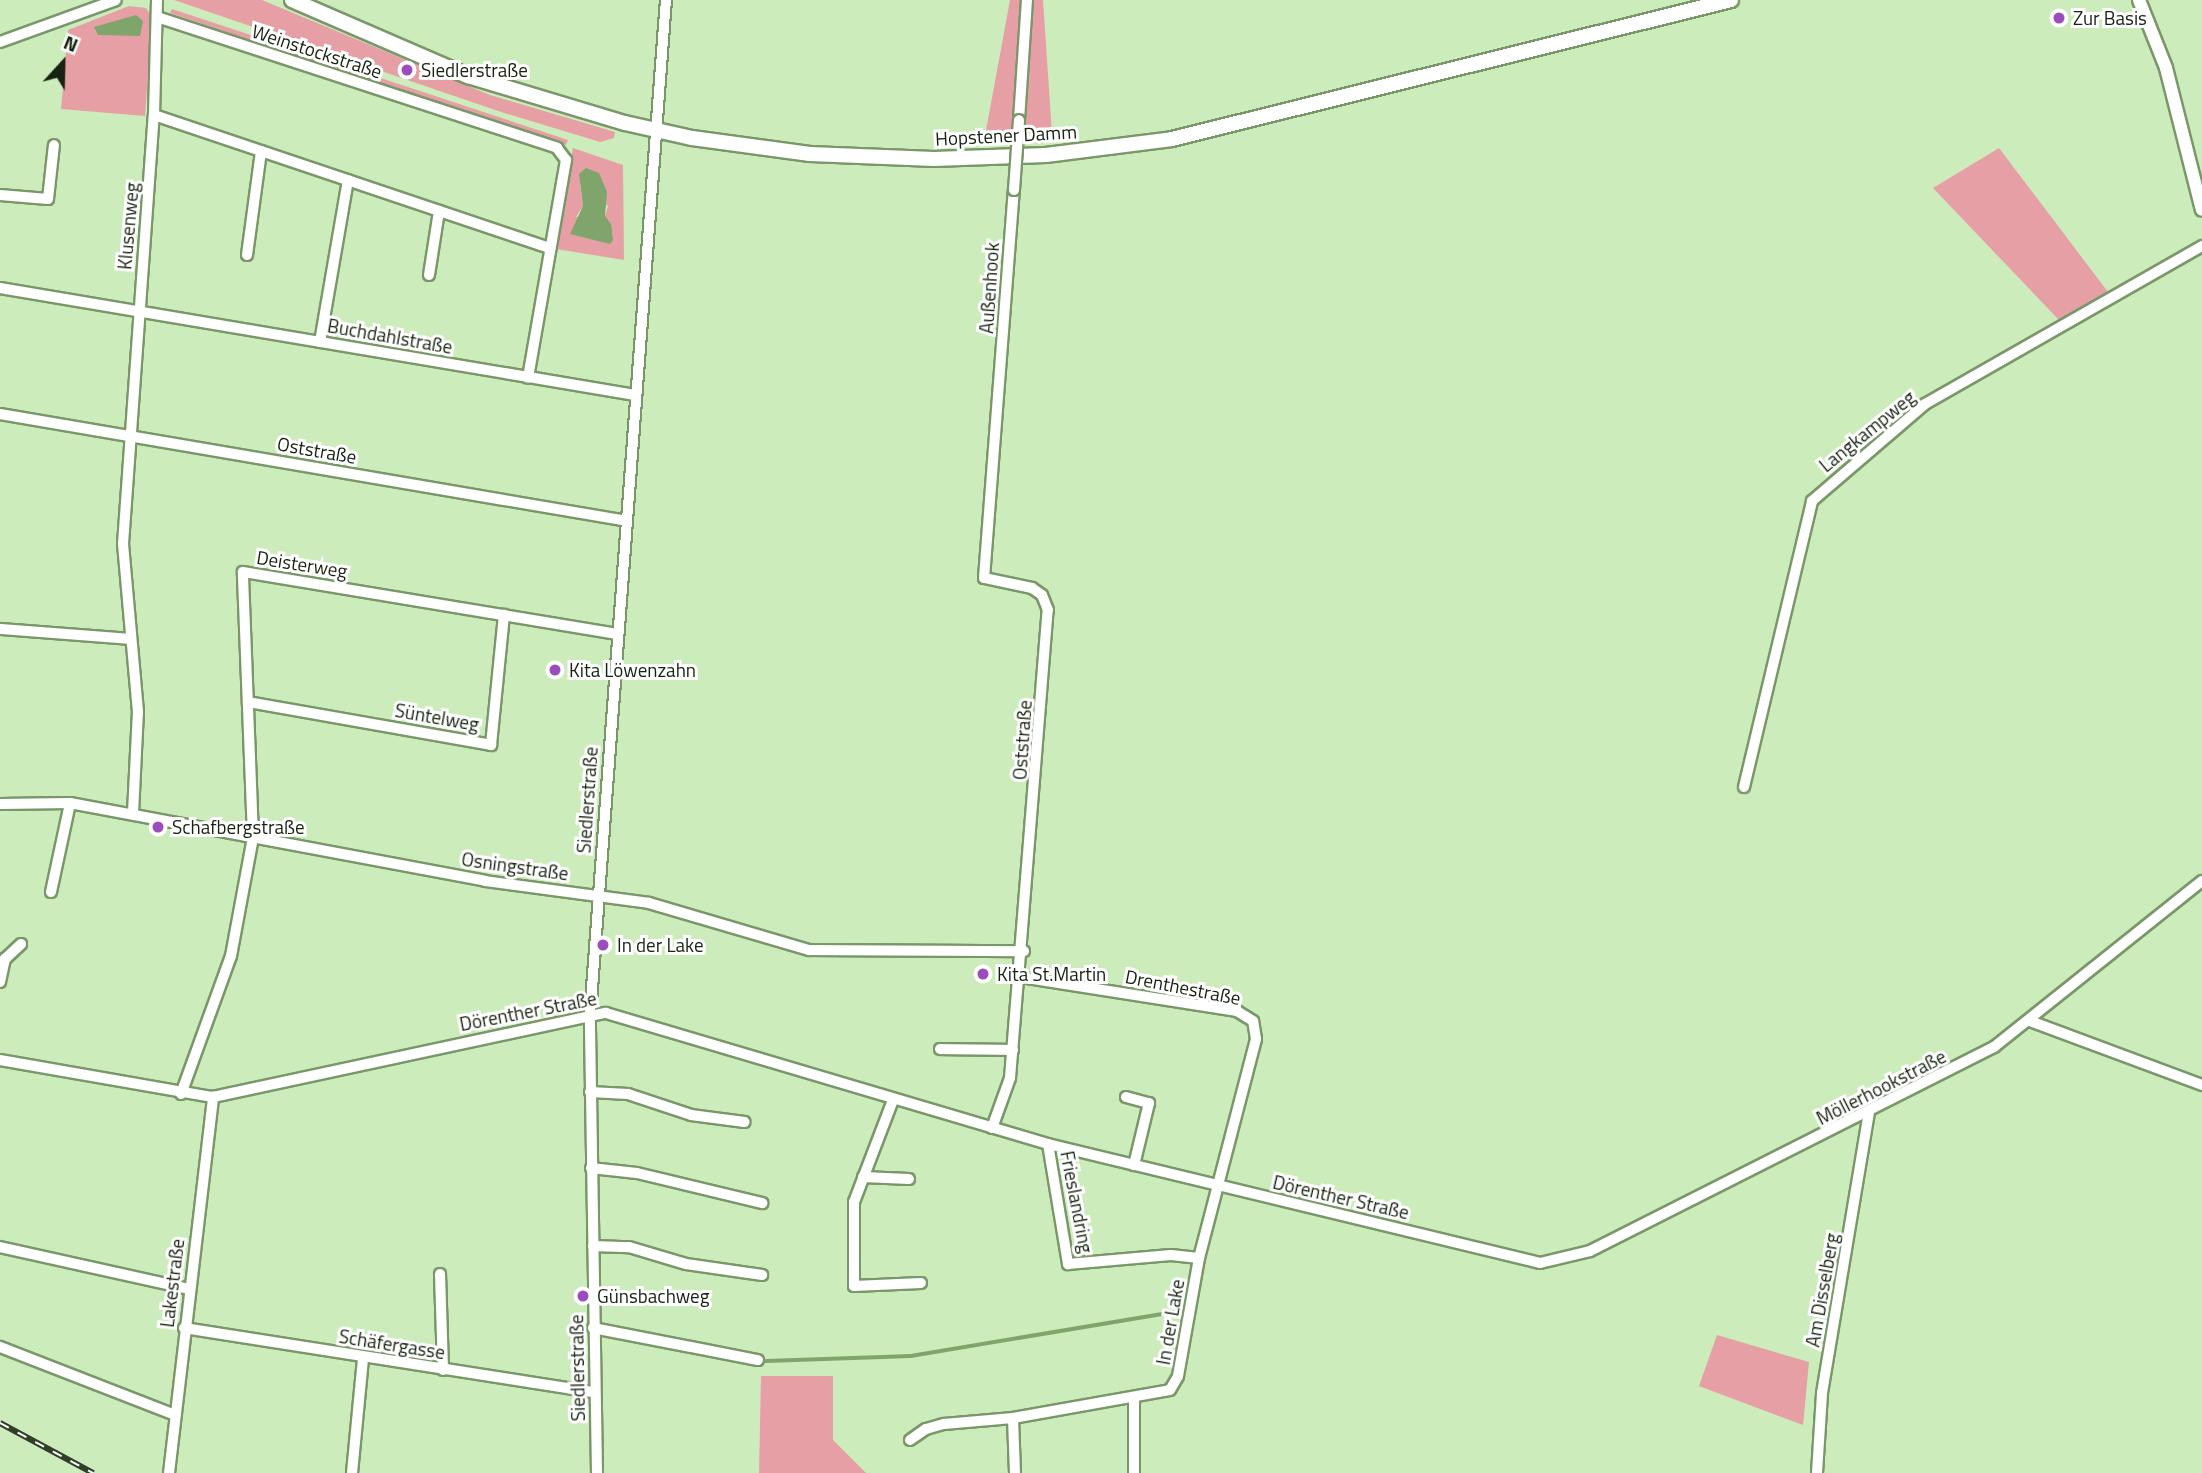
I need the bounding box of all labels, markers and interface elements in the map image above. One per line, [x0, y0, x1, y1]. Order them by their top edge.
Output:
place label: Zur Basis [2073, 7, 2147, 29]
marker: Zur Basis [2051, 10, 2067, 26]
street label: Weinstockstraße [249, 19, 385, 83]
text: N [60, 27, 83, 59]
north arrow [28, 28, 98, 98]
place label: Siedlerstraße [421, 59, 528, 81]
marker: Siedlerstraße [399, 62, 415, 78]
street label: Hopstener Damm [935, 120, 1077, 150]
street label: Klusenweg [113, 181, 143, 271]
street label: Außenhook [974, 242, 1004, 334]
street label: Buchdahlstraße [326, 314, 454, 358]
street label: Langkampweg [1814, 385, 1920, 477]
street label: Oststraße [276, 432, 358, 468]
street label: Deisterweg [255, 546, 349, 582]
place label: Kita Löwenzahn [569, 659, 696, 681]
marker: Kita Löwenzahn [547, 662, 563, 678]
street label: Süntelweg [393, 698, 481, 736]
street label: Oststraße [1008, 699, 1036, 781]
street label: Siedlerstraße [572, 746, 602, 854]
place label: Schafbergstraße [172, 816, 304, 838]
marker: Schafbergstraße [150, 819, 166, 835]
street label: Osningstraße [460, 847, 570, 885]
place label: In der Lake [617, 934, 704, 956]
marker: In der Lake [595, 937, 611, 953]
place label: Kita St.Martin [997, 963, 1106, 985]
street label: Drenthestraße [1123, 965, 1243, 1009]
marker: Kita St.Martin [975, 966, 991, 982]
street label: Dörenther Straße [458, 987, 598, 1035]
street label: Möllerhookstraße [1812, 1045, 1950, 1129]
street label: Frieslandring [1056, 1149, 1098, 1255]
street label: Dörenther Straße [1271, 1170, 1411, 1224]
street label: Am Disselberg [1801, 1231, 1843, 1349]
street label: Lakestraße [155, 1237, 189, 1329]
street label: In der Lake [1151, 1277, 1189, 1367]
place label: Günsbachweg [597, 1285, 709, 1307]
marker: Günsbachweg [575, 1288, 591, 1304]
street label: Siedlerstraße [565, 1314, 589, 1422]
street label: Schäfergasse [337, 1324, 447, 1364]

